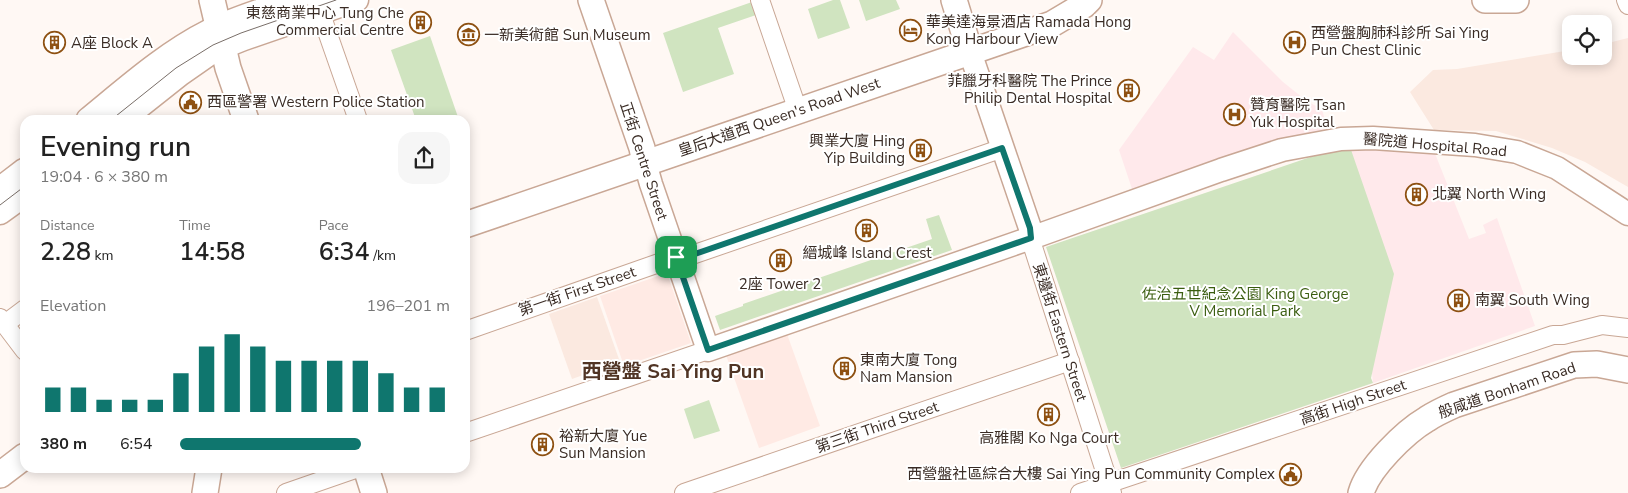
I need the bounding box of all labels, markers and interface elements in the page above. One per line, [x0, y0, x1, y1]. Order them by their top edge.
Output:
place label: 東慈商業中心 Tung Che Commercial Centre [246, 3, 404, 40]
building icon: 東慈商業中心 Tung Che Commercial Centre [408, 10, 432, 34]
place label: 華美達海景酒店 Ramada Hong Kong Harbour View [926, 12, 1131, 49]
map controls [1562, 15, 1612, 65]
button: locate [1562, 15, 1612, 65]
hotel icon: 華美達海景酒店 Ramada Hong Kong Harbour View [898, 19, 922, 43]
museum icon: 一新美術館 Sun Museum [456, 23, 480, 47]
place label: 西營盤胸肺科診所 Sai Ying Pun Chest Clinic [1311, 23, 1489, 60]
place label: 一新美術館 Sun Museum [484, 25, 651, 45]
hospital icon: 西營盤胸肺科診所 Sai Ying Pun Chest Clinic [1283, 30, 1307, 54]
building icon: A座 Block A [43, 31, 67, 55]
place label: A座 Block A [71, 33, 153, 53]
place label: 菲臘牙科醫院 The Prince Philip Dental Hospital [947, 71, 1113, 108]
street label: 皇后大道西 Queen's Road West [675, 73, 883, 161]
building icon: 菲臘牙科醫院 The Prince Philip Dental Hospital [1116, 78, 1140, 102]
public building icon: 西區警署 Western Police Station [179, 90, 203, 114]
place label: 西區警署 Western Police Station [207, 92, 425, 112]
place label: 贊育醫院 Tsan Yuk Hospital [1249, 95, 1345, 132]
street label: 正街 Centre Street [615, 99, 673, 223]
hospital icon: 贊育醫院 Tsan Yuk Hospital [1222, 102, 1246, 126]
text: Evening run [40, 128, 191, 166]
street label: 醫院道 Hospital Road [1362, 129, 1508, 161]
place label: 興業大廈 Hing Yip Building [809, 131, 905, 168]
button: share [398, 132, 450, 184]
building icon: 興業大廈 Hing Yip Building [909, 138, 933, 162]
text: 19:04 · 6 × 380 m [40, 166, 168, 188]
building icon: 北翼 North Wing [1404, 182, 1428, 206]
place label: 北翼 North Wing [1432, 184, 1546, 204]
text: Distance [40, 216, 94, 235]
text: Time [179, 216, 210, 235]
text: Pace [319, 216, 348, 235]
building icon: 縉城峰 Island Crest [855, 218, 879, 242]
text: 2.28 [40, 235, 91, 269]
text: 14:58 [179, 235, 245, 269]
text: 6:34 [319, 235, 370, 269]
pin [655, 236, 697, 278]
icon: arrive [662, 243, 690, 271]
place label: 縉城峰 Island Crest [802, 243, 932, 263]
text: km [91, 246, 114, 265]
text: /km [370, 246, 396, 265]
building icon: 2座 Tower 2 [768, 249, 792, 273]
street label: 東邊街 Eastern Street [1028, 260, 1092, 404]
street label: 第一街 First Street [516, 261, 639, 320]
place label: 2座 Tower 2 [739, 274, 821, 294]
park label: 佐治五世紀念公園 King George V Memorial Park [1141, 284, 1349, 321]
building icon: 南翼 South Wing [1447, 288, 1471, 312]
place label: 南翼 South Wing [1475, 290, 1590, 310]
text: Elevation [40, 295, 106, 317]
text: 196–201 m [367, 295, 450, 317]
place label: 東南大廈 Tong Nam Mansion [860, 350, 957, 387]
building icon: 東南大廈 Tong Nam Mansion [832, 357, 856, 381]
street label: 般咸道 Bonham Road [1436, 357, 1578, 423]
district label: 西營盤 Sai Ying Pun [582, 358, 764, 385]
street label: 高街 High Street [1297, 374, 1409, 429]
street label: 第三街 Third Street [813, 396, 942, 457]
building icon: 高雅閣 Ko Nga Court [1037, 403, 1061, 427]
place label: 裕新大廈 Yue Sun Mansion [559, 426, 647, 463]
place label: 高雅閣 Ko Nga Court [979, 428, 1119, 448]
text: 380 m [40, 433, 87, 455]
text: 6:54 [120, 433, 152, 455]
building icon: 裕新大廈 Yue Sun Mansion [531, 433, 555, 457]
public building icon: 西營盤社區綜合大樓 Sai Ying Pun Community Complex [1279, 462, 1303, 486]
place label: 西營盤社區綜合大樓 Sai Ying Pun Community Complex [907, 464, 1275, 484]

